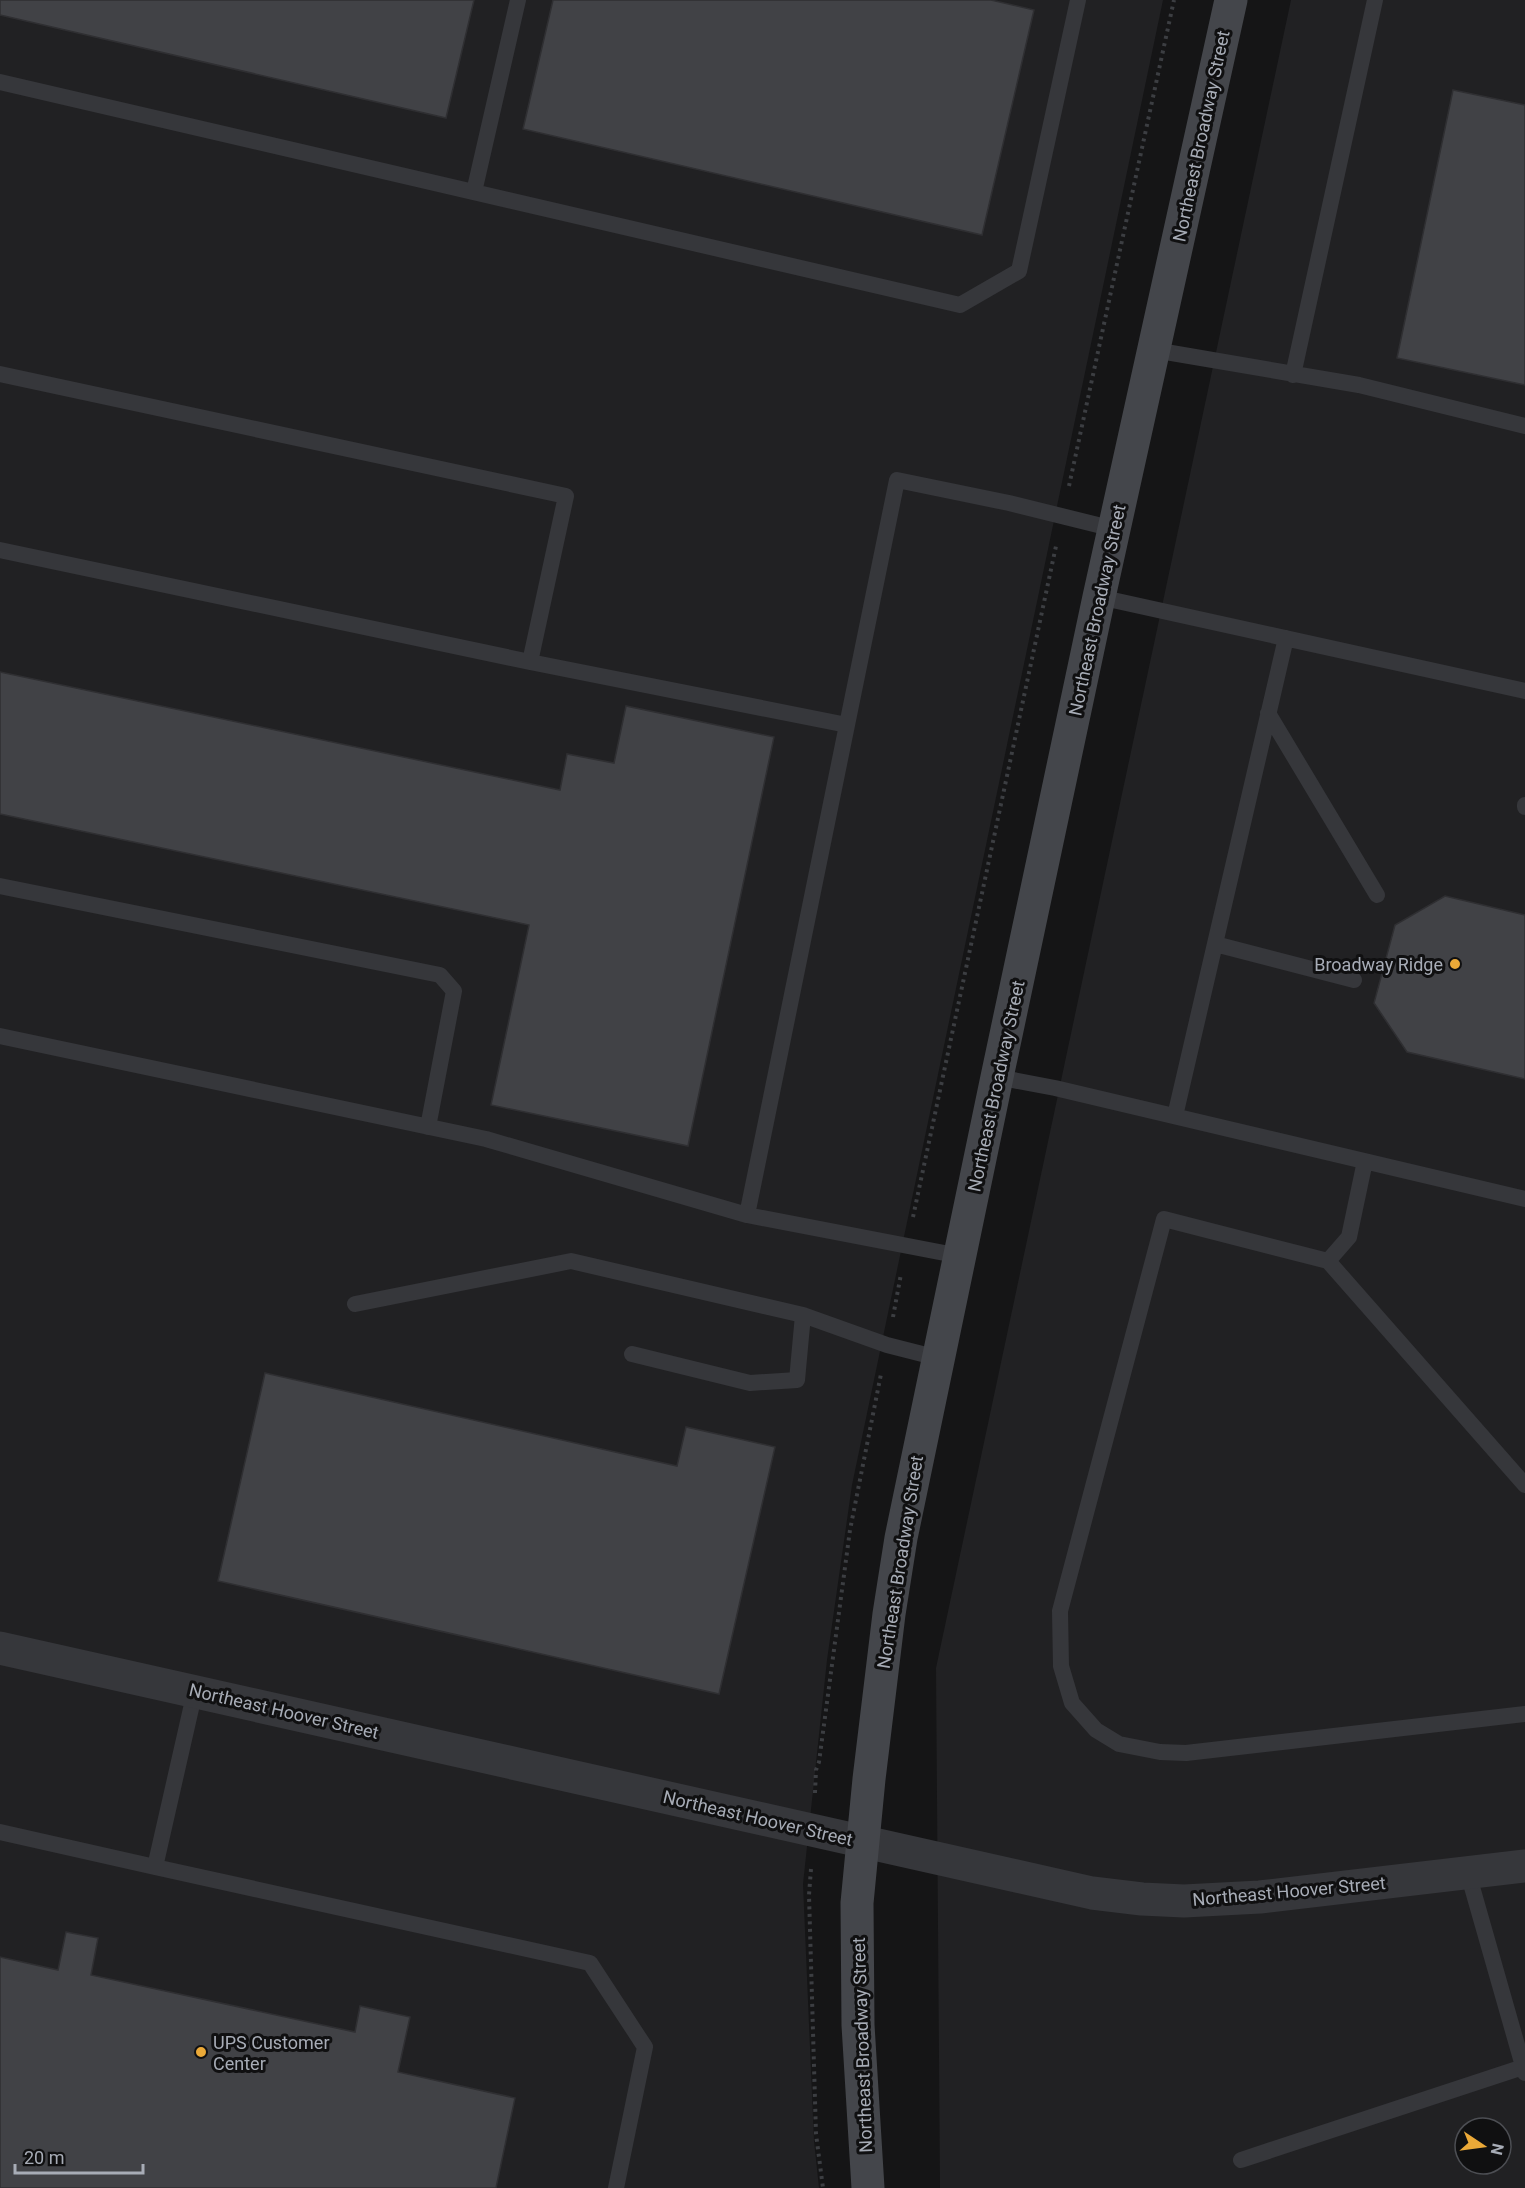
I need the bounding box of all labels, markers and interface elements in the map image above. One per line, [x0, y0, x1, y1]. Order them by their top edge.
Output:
street label: Northeast Broadway Street [1168, 28, 1234, 244]
street label: Northeast Broadway Street [1064, 502, 1130, 718]
place label: Broadway Ridge [1314, 954, 1443, 975]
marker: Broadway Ridge [1448, 957, 1462, 971]
street label: Northeast Broadway Street [963, 978, 1029, 1194]
street label: Northeast Broadway Street [873, 1454, 927, 1670]
street label: Northeast Hoover Street [187, 1679, 381, 1743]
street label: Northeast Hoover Street [661, 1786, 855, 1850]
street label: Northeast Hoover Street [1192, 1872, 1387, 1910]
street label: Northeast Broadway Street [848, 1937, 876, 2153]
place label: UPS Customer Center [213, 2032, 330, 2074]
marker: UPS Customer Center [194, 2045, 208, 2059]
north arrow [1453, 2116, 1513, 2176]
scale bar [15, 2137, 142, 2175]
text: N [1487, 2142, 1508, 2157]
text: 20 m [24, 2147, 64, 2168]

